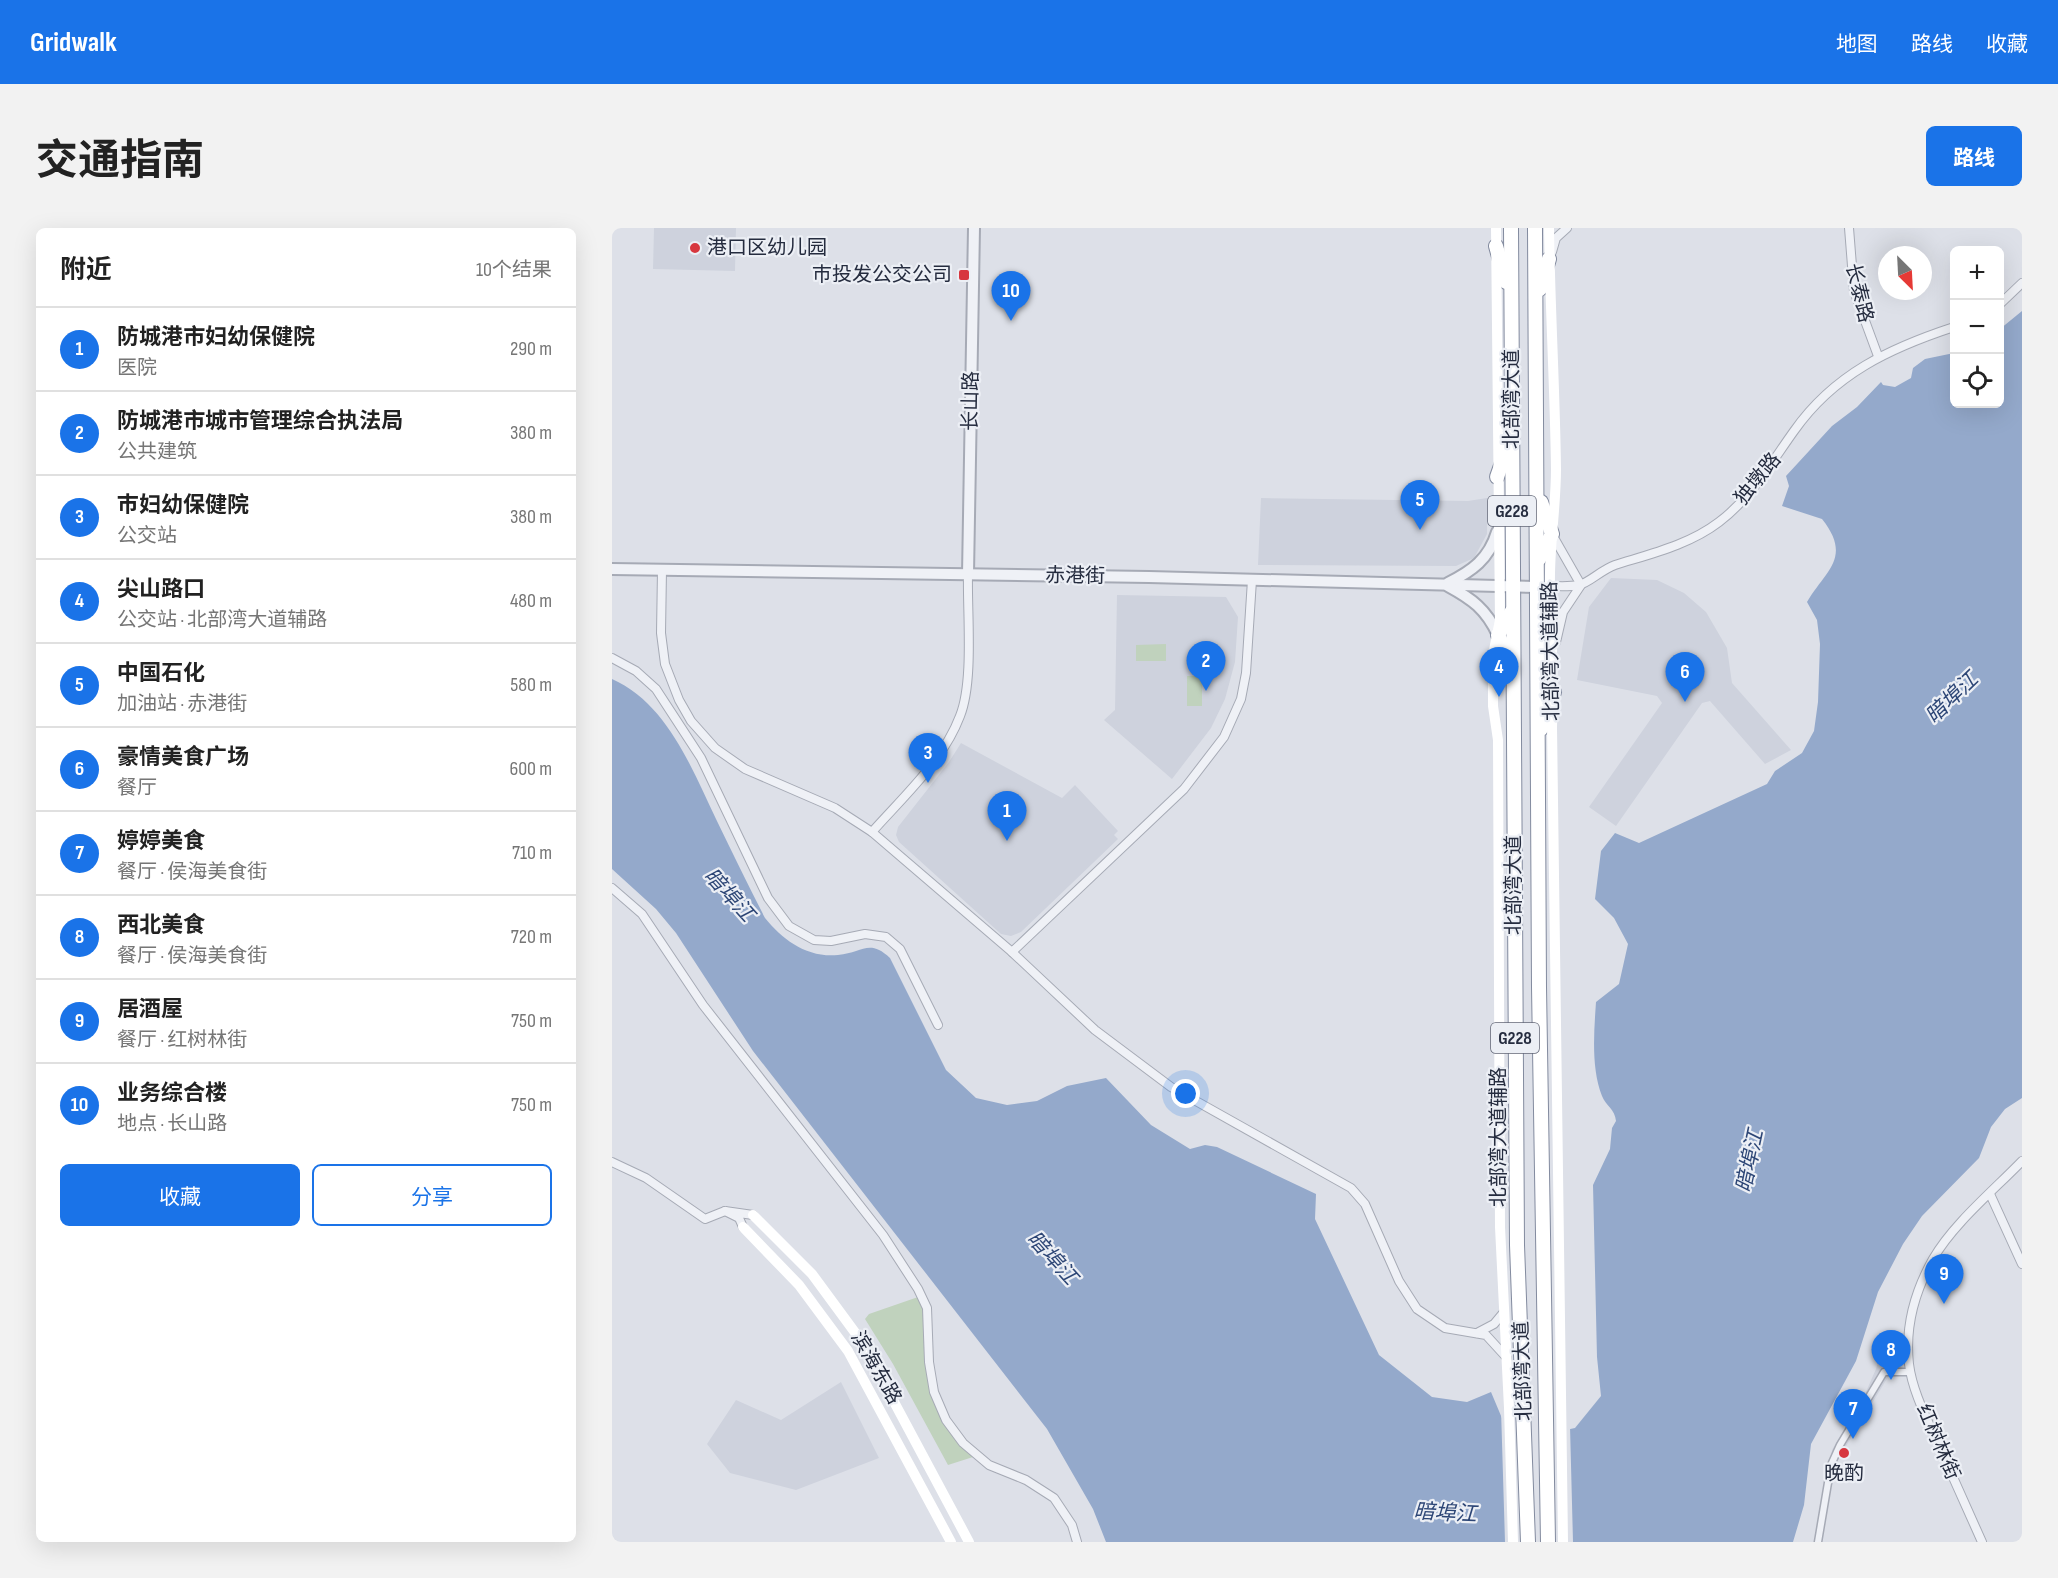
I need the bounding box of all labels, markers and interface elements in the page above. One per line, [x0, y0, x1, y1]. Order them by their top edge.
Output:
text: Gridwalk [30, 26, 117, 59]
text: 地图 [1836, 32, 1878, 57]
text: 路线 [1911, 32, 1953, 57]
text: 收藏 [1986, 32, 2028, 57]
button: 路线 [1926, 126, 2022, 186]
text: 交通指南 [36, 136, 204, 187]
place label: 港口区幼儿园 [707, 236, 827, 260]
marker: 港口区幼儿园 [688, 241, 702, 255]
north arrow [1878, 246, 1932, 300]
map controls [1950, 246, 2004, 408]
button: + [1950, 246, 2004, 300]
text: 附近 [60, 255, 112, 286]
text: 10个结果 [476, 258, 552, 282]
street label: 长泰路 [1840, 261, 1878, 325]
place label: 巿投发公交公司 [812, 263, 952, 287]
marker: 巿投发公交公司 [957, 268, 971, 282]
pin: 10 [992, 272, 1030, 321]
button: − [1950, 300, 2004, 354]
text: 防城港市妇幼保健院 [117, 324, 315, 351]
text: 1 [76, 337, 83, 361]
text: 290 m [510, 337, 552, 361]
street label: 北部湾大道 [1500, 349, 1524, 449]
button: locate [1950, 354, 2004, 408]
text: 医院 [117, 356, 157, 380]
street label: 长山路 [958, 371, 984, 431]
text: 防城港市城市管理综合执法局 [117, 408, 403, 435]
text: 2 [75, 421, 84, 445]
text: 380 m [510, 421, 552, 445]
text: 公共建筑 [117, 440, 197, 464]
street label: 独墩路 [1730, 448, 1786, 510]
pin: 5 [1400, 480, 1440, 530]
text: 巿妇幼保健院 [117, 492, 249, 519]
road number: G228 [1488, 496, 1536, 526]
text: 3 [75, 505, 84, 529]
text: 380 m [510, 505, 552, 529]
text: 公交站 [117, 524, 177, 548]
street label: 赤港街 [1045, 563, 1105, 589]
text: 尖山路口 [117, 576, 205, 603]
street label: 北部湾大道辅路 [1538, 581, 1564, 721]
text: 4 [75, 589, 84, 613]
text: 480 m [510, 589, 552, 613]
text: 公交站 · 北部湾大道辅路 [117, 608, 327, 632]
pin: 2 [1186, 642, 1226, 691]
pin: 4 [1480, 648, 1518, 697]
pin: 6 [1666, 652, 1704, 702]
text: 中国石化 [117, 660, 205, 687]
water label: 暗埠江 [1921, 666, 1985, 729]
text: 5 [75, 673, 84, 697]
text: 580 m [510, 673, 552, 697]
text: 加油站 · 赤港街 [117, 692, 247, 716]
pin: 3 [908, 734, 948, 783]
text: 豪情美食广场 [117, 744, 249, 771]
text: 6 [75, 757, 84, 781]
text: 600 m [509, 757, 552, 781]
text: 餐厅 [117, 776, 157, 800]
pin: 1 [988, 792, 1026, 841]
text: 婷婷美食 [117, 828, 205, 855]
street label: 北部湾大道 [1502, 835, 1526, 935]
text: 7 [75, 841, 84, 865]
text: 710 m [512, 841, 552, 865]
text: 餐厅 · 侯海美食街 [117, 860, 267, 884]
water label: 暗埠江 [699, 863, 761, 928]
text: 西北美食 [117, 912, 205, 939]
text: 8 [75, 925, 84, 949]
text: 720 m [511, 925, 552, 949]
text: 餐厅 · 侯海美食街 [117, 944, 267, 968]
text: 居酒屋 [117, 996, 183, 1023]
text: 9 [75, 1009, 84, 1033]
text: 750 m [511, 1009, 552, 1033]
road number: G228 [1491, 1023, 1539, 1053]
text: 餐厅 · 红树林街 [117, 1028, 247, 1052]
street label: 北部湾大道辅路 [1487, 1067, 1511, 1207]
your location [1171, 1079, 1200, 1108]
text: 业务综合楼 [117, 1080, 227, 1107]
text: 10 [71, 1093, 88, 1117]
text: 750 m [511, 1093, 552, 1117]
text: 地点 · 长山路 [117, 1112, 227, 1136]
water label: 暗埠江 [1731, 1126, 1769, 1194]
button: 收藏 [60, 1164, 300, 1226]
button: 分享 [312, 1164, 552, 1226]
water label: 暗埠江 [1022, 1226, 1084, 1291]
pin: 9 [1924, 1254, 1964, 1304]
street label: 北部湾大道 [1509, 1321, 1537, 1421]
street label: 滨海东路 [846, 1327, 906, 1409]
pin: 8 [1872, 1330, 1910, 1380]
pin: 7 [1834, 1390, 1872, 1439]
street label: 红树林街 [1911, 1400, 1965, 1484]
marker: 晚酌 [1837, 1446, 1851, 1460]
place label: 晚酌 [1824, 1462, 1864, 1486]
water label: 暗埠江 [1413, 1499, 1479, 1527]

